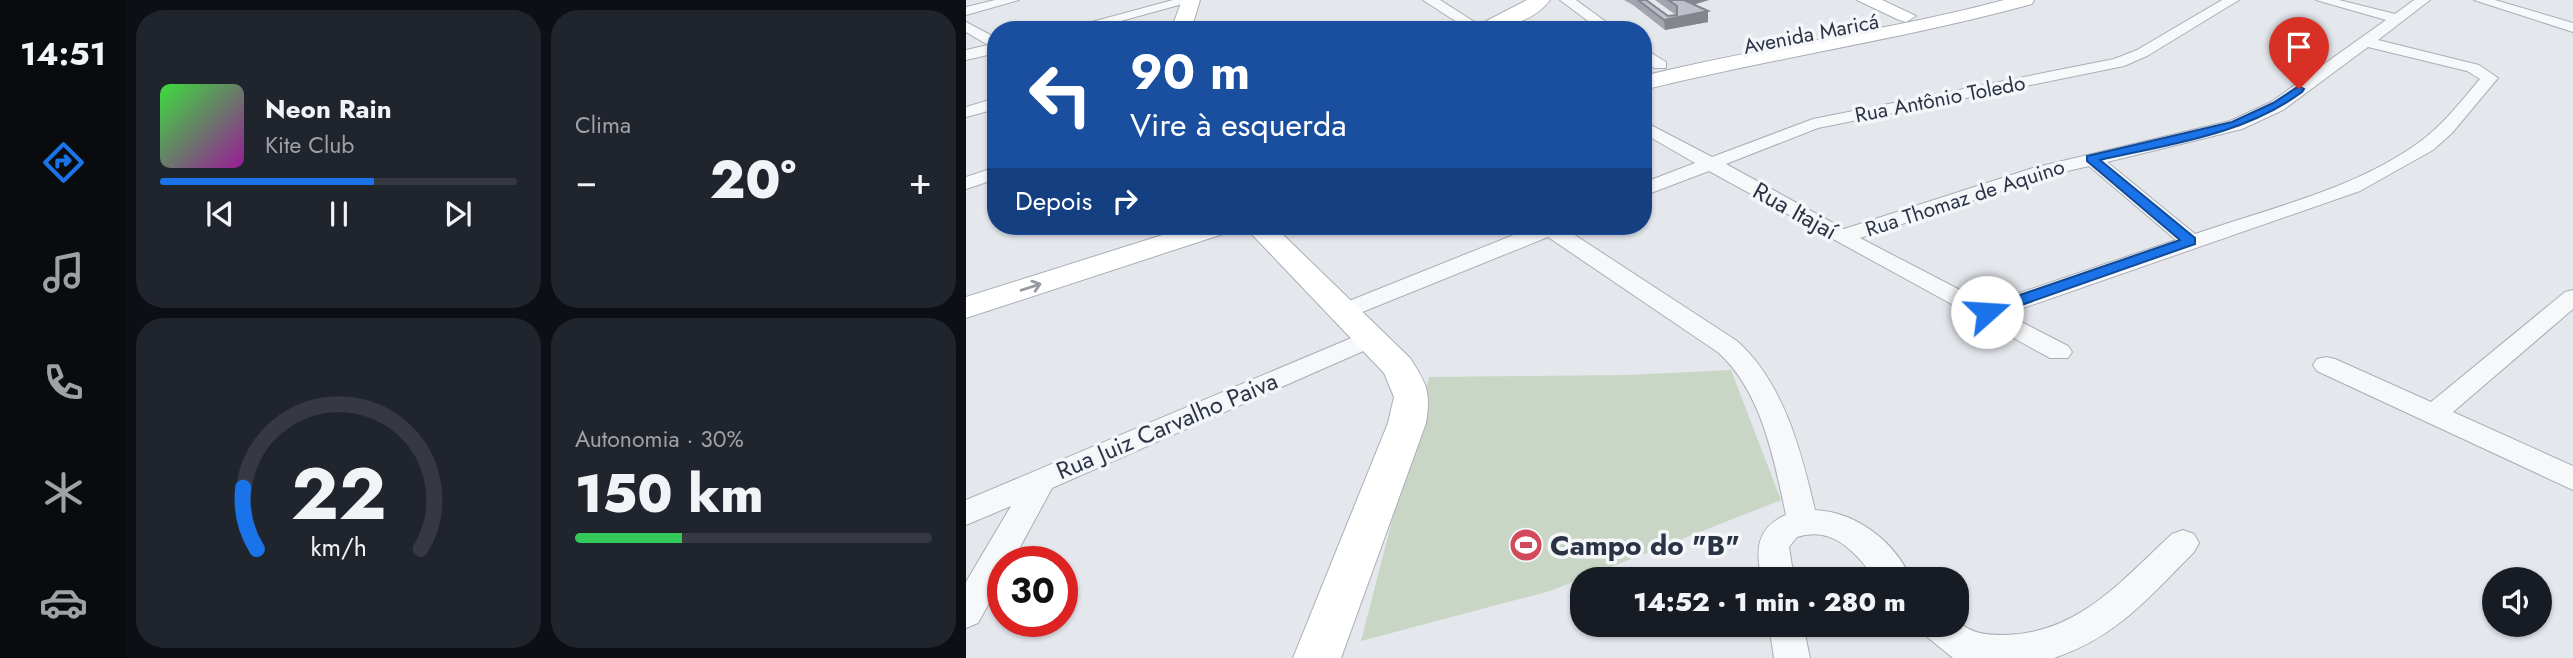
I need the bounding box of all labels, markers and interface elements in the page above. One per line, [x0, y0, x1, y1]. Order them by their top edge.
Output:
street label: Avenida Maricá [1741, 6, 1881, 62]
pin [2269, 17, 2329, 89]
icon: arrive [2280, 28, 2318, 66]
text: 14:51 [20, 31, 106, 77]
text: 90 m [1130, 37, 1250, 107]
icon: left [1015, 49, 1106, 140]
street label: Rua Antônio Toledo [1852, 68, 2028, 130]
text: Neon Rain [265, 90, 392, 128]
text: Vire à esquerda [1130, 102, 1347, 148]
text: Clima [575, 108, 631, 142]
text: Kite Club [265, 128, 354, 162]
icon: directions [39, 138, 88, 187]
text: 20° [710, 142, 796, 218]
street label: Rua Thomaz de Aquino [1862, 152, 2068, 244]
text: − [575, 153, 597, 208]
text: + [909, 153, 932, 208]
street label: Rua Itajaí [1747, 173, 1845, 248]
text: Depois [1015, 182, 1092, 220]
icon: right [1106, 182, 1144, 220]
icon: previous [201, 195, 239, 233]
icon: pause [320, 195, 358, 233]
icon: next [439, 195, 477, 233]
icon: music [39, 248, 88, 297]
position arrow [1950, 275, 2024, 349]
one-way arrow [1020, 280, 1042, 293]
icon: phone [39, 358, 88, 407]
street label: Rua Juiz Carvalho Paiva [1051, 363, 1283, 488]
text: Autonomia · 30% [575, 422, 744, 456]
text: 22 [291, 441, 386, 546]
text: 150 km [575, 456, 764, 532]
icon: climate [39, 468, 88, 517]
place label: Campo do "B" [1550, 525, 1740, 566]
sports icon: Campo do "B" [1507, 526, 1545, 564]
text: km/h [310, 529, 367, 565]
speed limit sign: 30 [987, 546, 1078, 637]
map controls [2482, 567, 2552, 637]
button: sound [2482, 567, 2552, 637]
icon: car [39, 578, 88, 627]
text: 14:52 · 1 min · 280 m [1633, 583, 1906, 621]

